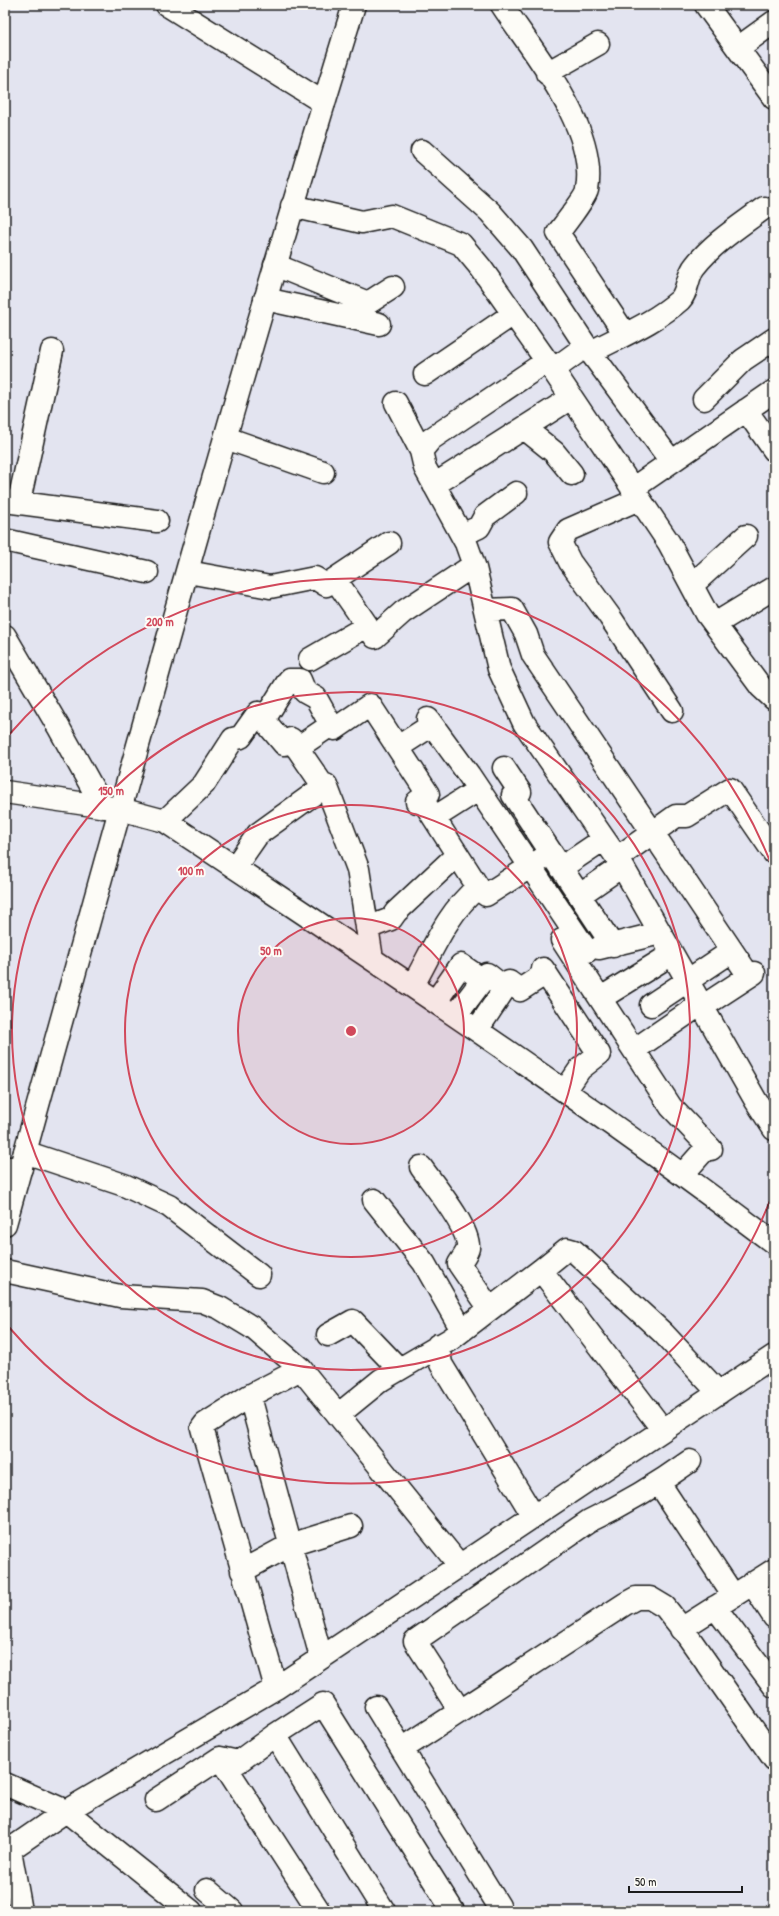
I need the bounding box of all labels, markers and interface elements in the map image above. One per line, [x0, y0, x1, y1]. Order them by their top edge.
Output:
text: 200 m [146, 613, 174, 630]
text: 150 m [98, 782, 124, 799]
text: 100 m [178, 862, 204, 879]
text: 50 m [260, 942, 282, 959]
centre of rings [344, 1024, 358, 1038]
scale bar [629, 1868, 742, 1894]
text: 50 m [635, 1873, 656, 1890]

